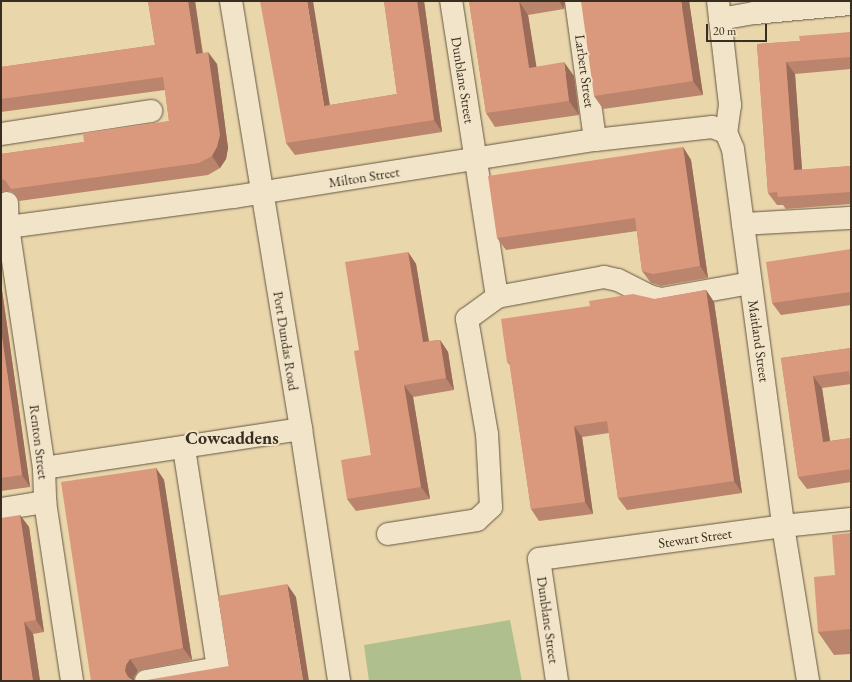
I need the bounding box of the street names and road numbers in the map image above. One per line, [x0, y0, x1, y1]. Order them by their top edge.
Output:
street label: Larbert Street [572, 33, 598, 109]
street label: Dunblane Street [448, 35, 478, 125]
street label: Milton Street [327, 163, 401, 191]
street label: Port Dundas Road [270, 290, 302, 392]
street label: Maitland Street [745, 299, 773, 383]
street label: Renton Street [26, 404, 52, 480]
street label: Stewart Street [657, 525, 733, 551]
street label: Dunblane Street [534, 575, 562, 665]

